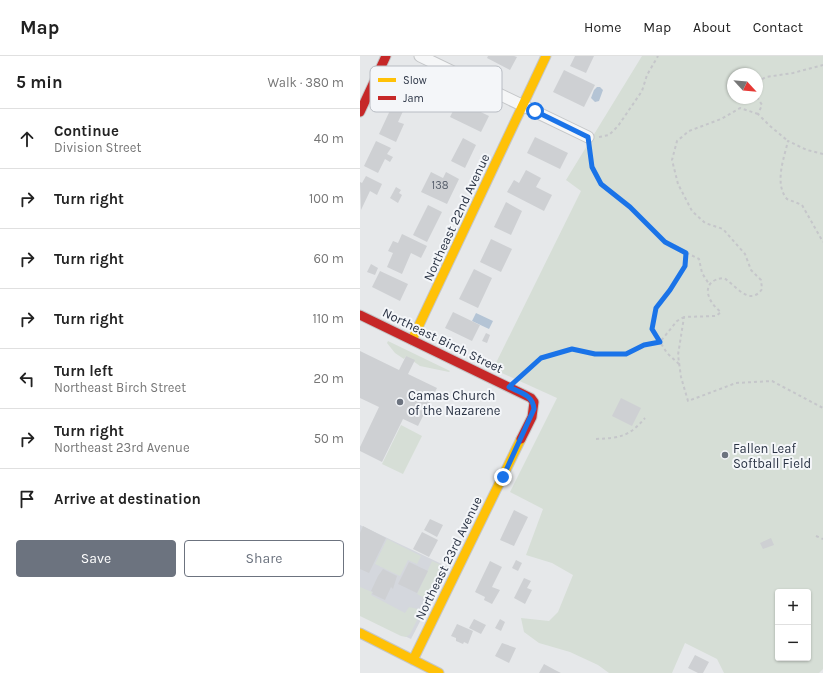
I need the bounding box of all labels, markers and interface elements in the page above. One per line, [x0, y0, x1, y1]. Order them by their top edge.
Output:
text: Map [20, 17, 59, 39]
text: Home [584, 19, 621, 36]
text: Map [643, 19, 671, 36]
text: About [693, 19, 731, 36]
text: Contact [753, 19, 803, 36]
legend [370, 66, 502, 112]
north arrow [727, 68, 763, 104]
text: 5 min [16, 72, 63, 92]
text: Slow [403, 74, 427, 87]
text: Walk · 380 m [268, 75, 344, 90]
text: Jam [403, 92, 424, 105]
route start [526, 102, 544, 120]
text: Continue [54, 122, 119, 140]
icon: ahead [16, 128, 38, 150]
text: 40 m [314, 131, 344, 146]
text: Division Street [54, 140, 141, 155]
street label: Northeast 22nd Avenue [420, 151, 493, 283]
house number: 138 [432, 179, 449, 192]
icon: right [16, 188, 38, 210]
text: Turn right [54, 190, 124, 208]
text: 100 m [309, 191, 344, 206]
icon: right [16, 248, 38, 270]
text: Turn right [54, 250, 124, 268]
text: 60 m [314, 251, 344, 266]
street label: Northeast Birch Street [380, 305, 506, 376]
icon: right [16, 308, 38, 330]
text: Turn right [54, 310, 124, 328]
text: 110 m [312, 311, 344, 326]
text: Turn left [54, 362, 113, 380]
icon: left [16, 368, 38, 390]
text: 20 m [314, 371, 344, 386]
text: Northeast Birch Street [54, 380, 186, 395]
place label: Camas Church of the Nazarene [408, 388, 501, 418]
marker: Camas Church of the Nazarene [395, 397, 405, 407]
text: Turn right [54, 422, 124, 440]
icon: right [16, 428, 38, 450]
text: 50 m [314, 431, 344, 446]
text: Northeast 23rd Avenue [54, 440, 190, 455]
place label: Fallen Leaf Softball Field [733, 441, 811, 471]
marker: Fallen Leaf Softball Field [720, 450, 730, 460]
route end [494, 468, 512, 486]
icon: arrive [16, 488, 38, 510]
text: Arrive at destination [54, 490, 201, 508]
street label: Northeast 23rd Avenue [412, 494, 485, 622]
button: Save [16, 540, 176, 577]
button: Share [184, 540, 344, 577]
map controls [775, 589, 811, 661]
button: + [775, 589, 811, 625]
button: − [775, 625, 811, 661]

